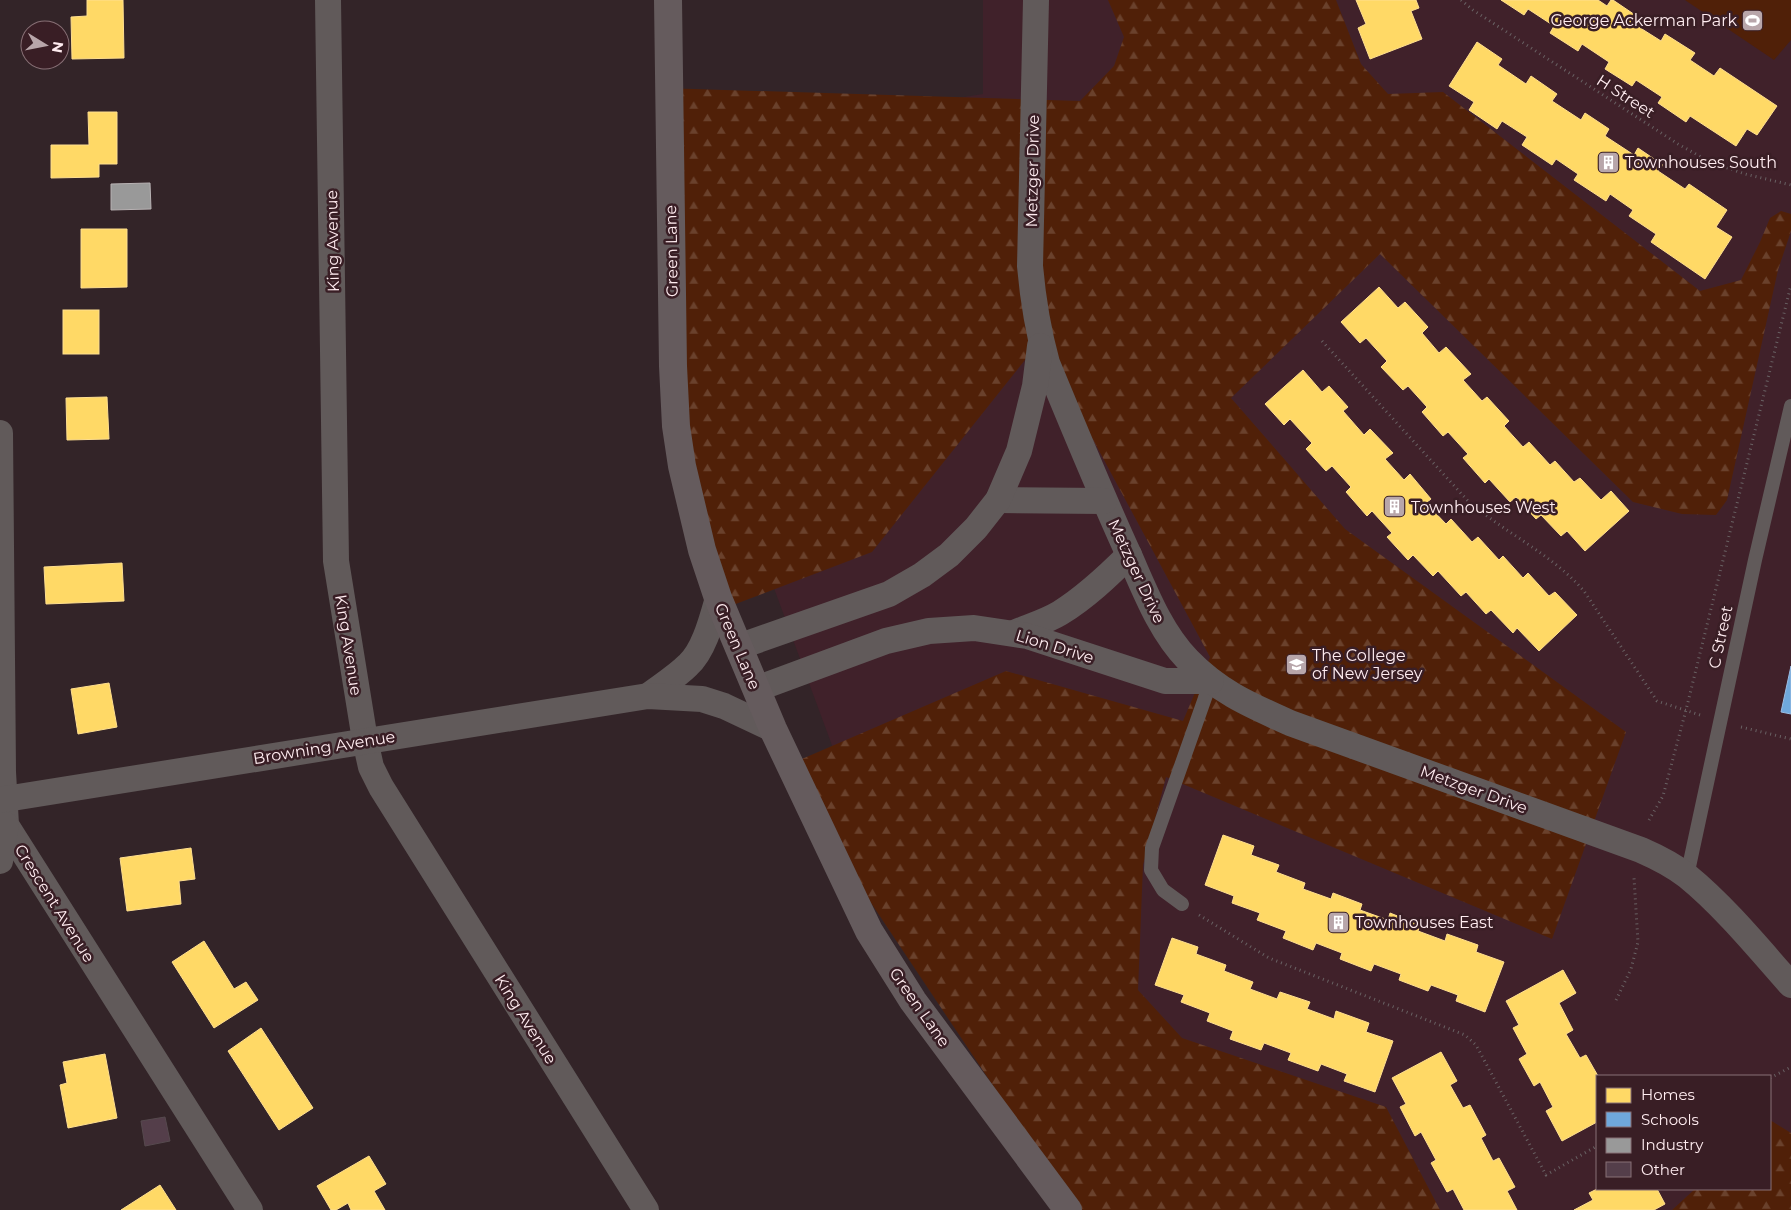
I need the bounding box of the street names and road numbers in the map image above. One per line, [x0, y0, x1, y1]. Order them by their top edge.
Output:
street label: H Street [1593, 71, 1659, 123]
street label: Metzger Drive [1022, 115, 1043, 227]
street label: King Avenue [322, 190, 343, 292]
street label: Green Lane [661, 205, 682, 297]
street label: Metzger Drive [1104, 516, 1169, 626]
street label: King Avenue [331, 593, 366, 697]
street label: Green Lane [711, 600, 764, 692]
street label: C Street [1705, 603, 1737, 670]
street label: Lion Drive [1013, 626, 1096, 667]
street label: Browning Avenue [252, 727, 396, 768]
street label: Metzger Drive [1418, 761, 1530, 818]
street label: Crescent Avenue [11, 841, 99, 966]
street label: Green Lane [885, 964, 954, 1051]
street label: King Avenue [490, 971, 561, 1068]

